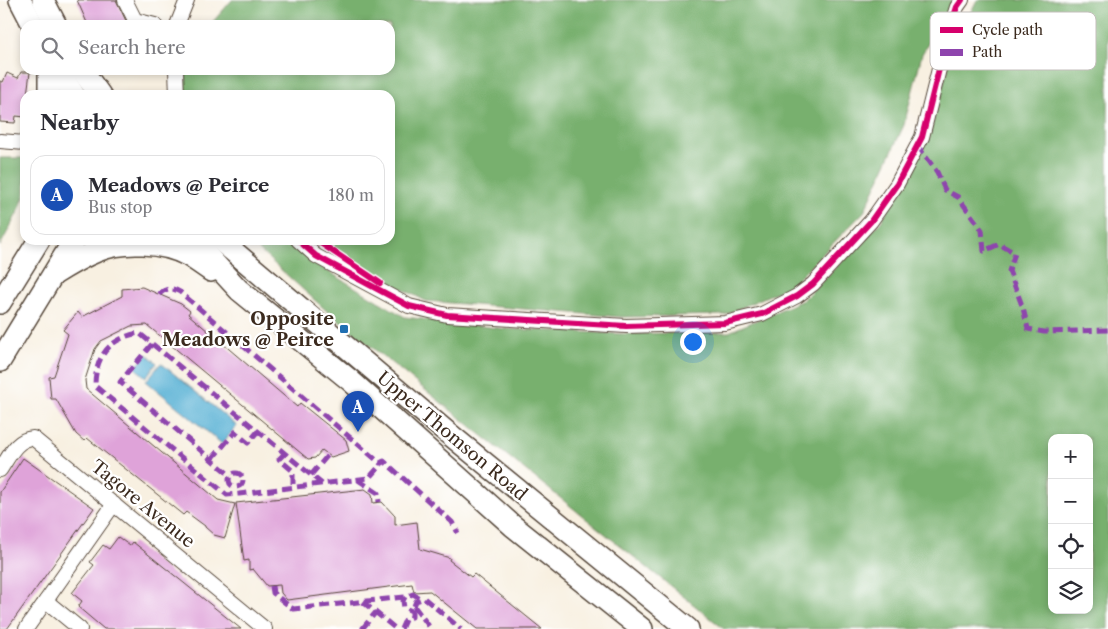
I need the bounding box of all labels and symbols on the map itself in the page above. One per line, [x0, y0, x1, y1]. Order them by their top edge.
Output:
legend [930, 12, 1096, 70]
text: Cycle path [972, 21, 1043, 39]
text: Path [972, 43, 1002, 61]
place label: Opposite Meadows @ Peirce [162, 308, 334, 351]
marker: Opposite Meadows @ Peirce [338, 323, 350, 335]
your location [680, 329, 706, 355]
street label: Upper Thomson Road [372, 367, 532, 505]
pin: A [342, 391, 374, 432]
street label: Tagore Avenue [87, 455, 199, 553]

